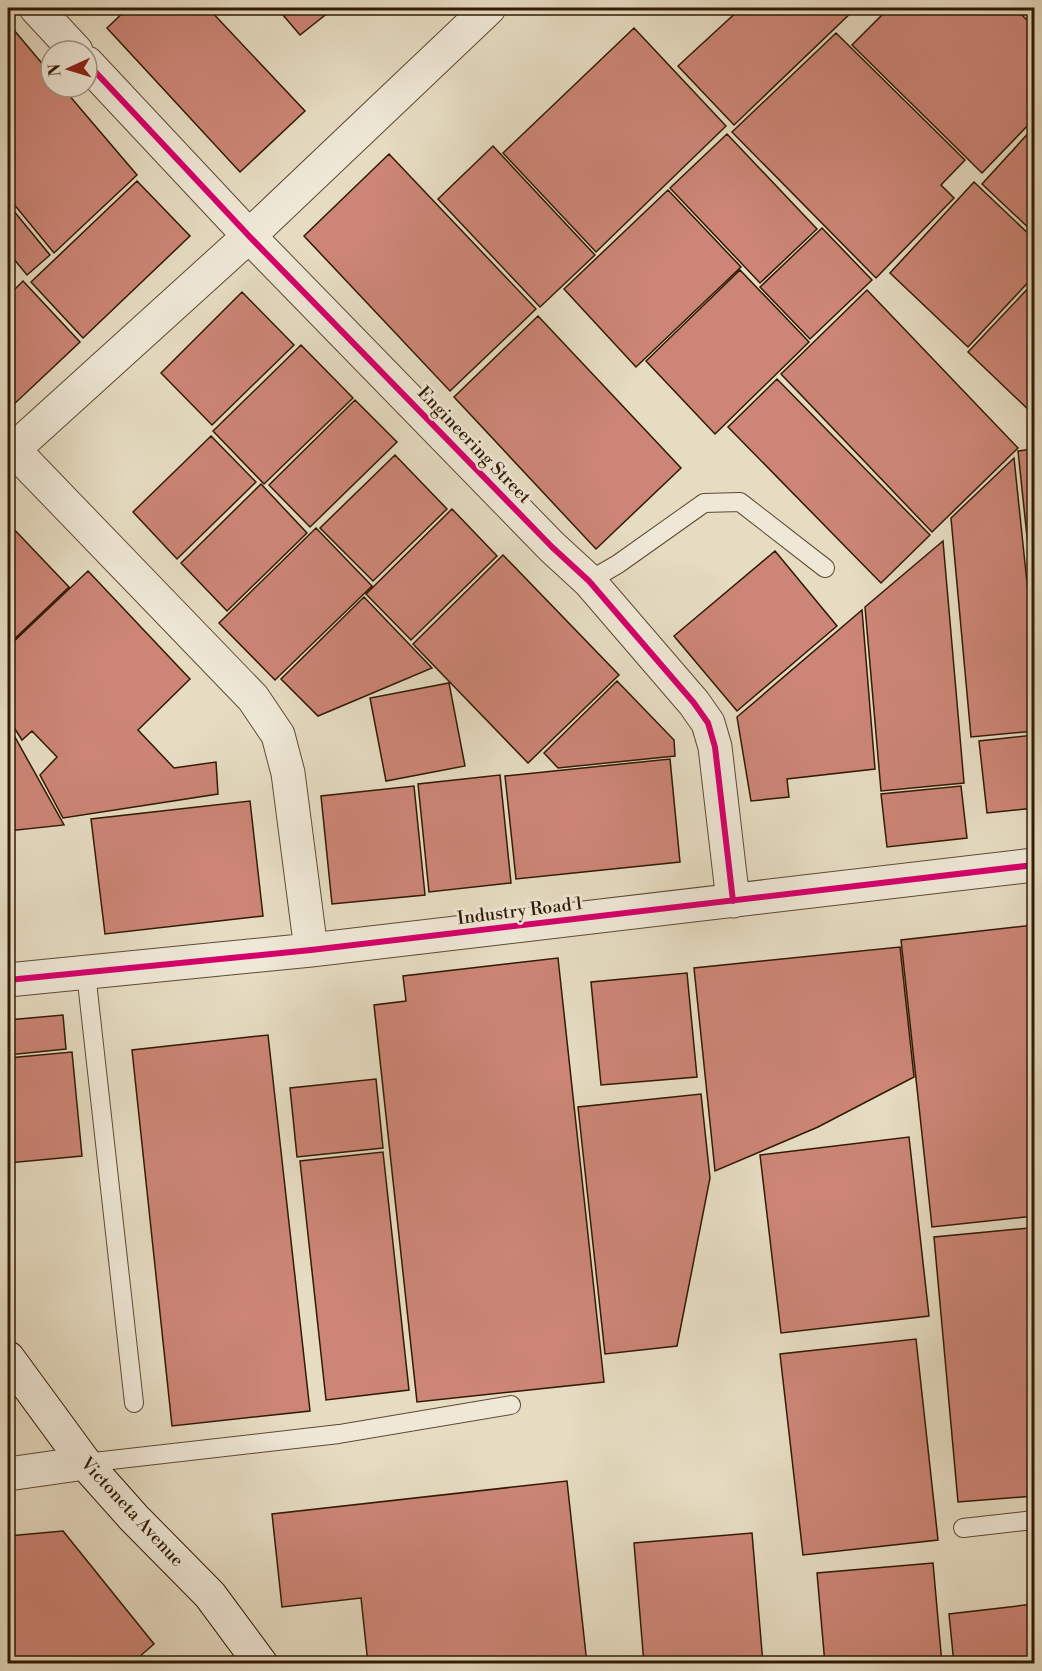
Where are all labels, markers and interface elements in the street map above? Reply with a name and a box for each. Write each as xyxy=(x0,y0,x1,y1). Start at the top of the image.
north arrow xyxy=(39,39,99,99)
text: N xyxy=(45,63,65,77)
street label: Engineering Street xyxy=(412,382,536,509)
street label: Industry Road 1 xyxy=(456,892,584,930)
street label: Victoneta Avenue xyxy=(75,1452,189,1572)

